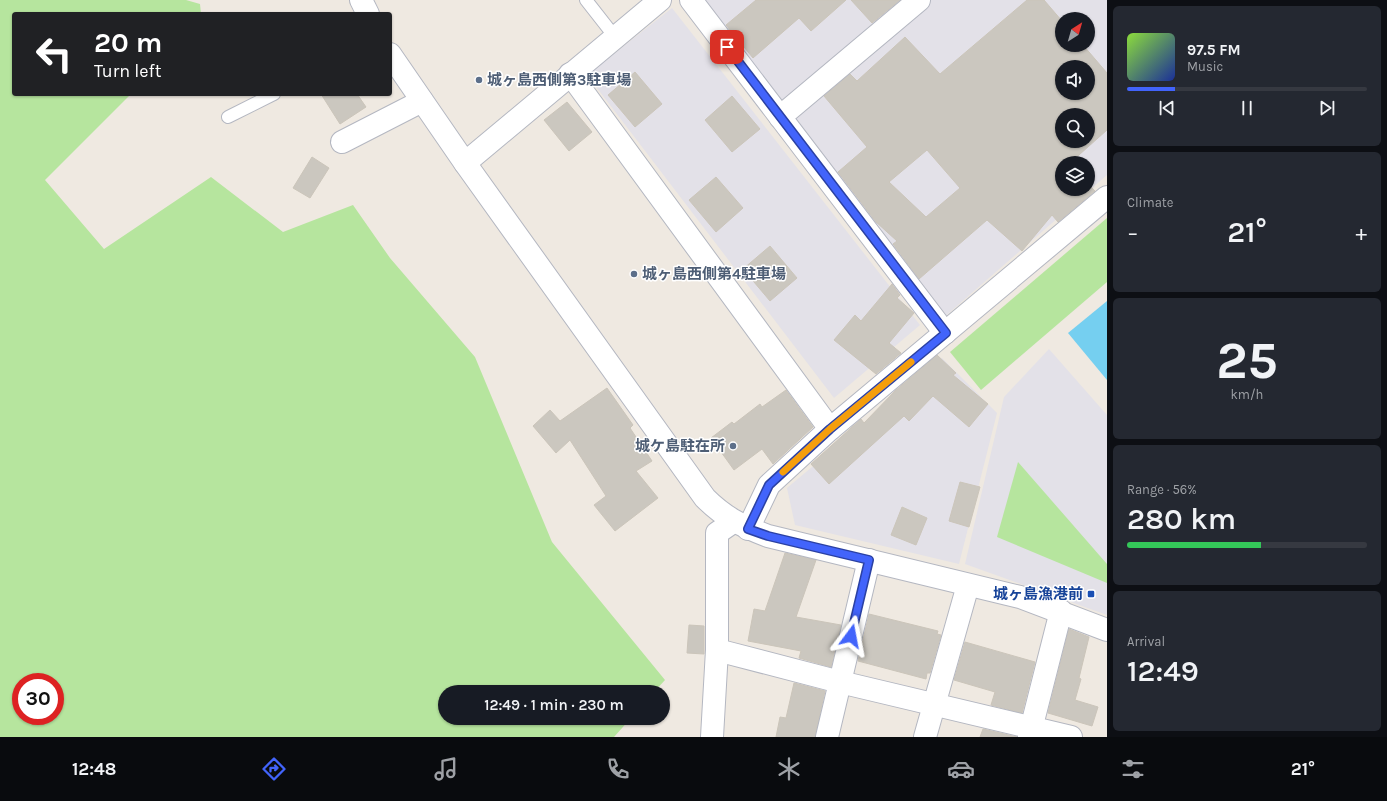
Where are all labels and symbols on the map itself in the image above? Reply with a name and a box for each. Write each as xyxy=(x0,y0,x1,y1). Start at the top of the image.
north arrow xyxy=(1055,12,1095,52)
pin xyxy=(710,30,744,64)
place label: 城ヶ島西側第3駐車場 xyxy=(487,71,631,89)
marker: 城ヶ島西側第3駐車場 xyxy=(474,75,484,85)
place label: 城ヶ島西側第4駐車場 xyxy=(642,265,786,283)
marker: 城ヶ島西側第4駐車場 xyxy=(629,269,639,279)
place label: 城ケ島駐在所 xyxy=(635,437,725,455)
marker: 城ケ島駐在所 xyxy=(728,441,738,451)
place label: 城ヶ島漁港前 xyxy=(993,585,1083,603)
marker: 城ヶ島漁港前 xyxy=(1086,589,1096,599)
position arrow xyxy=(830,615,872,657)
speed limit sign: 30 xyxy=(12,673,64,725)

